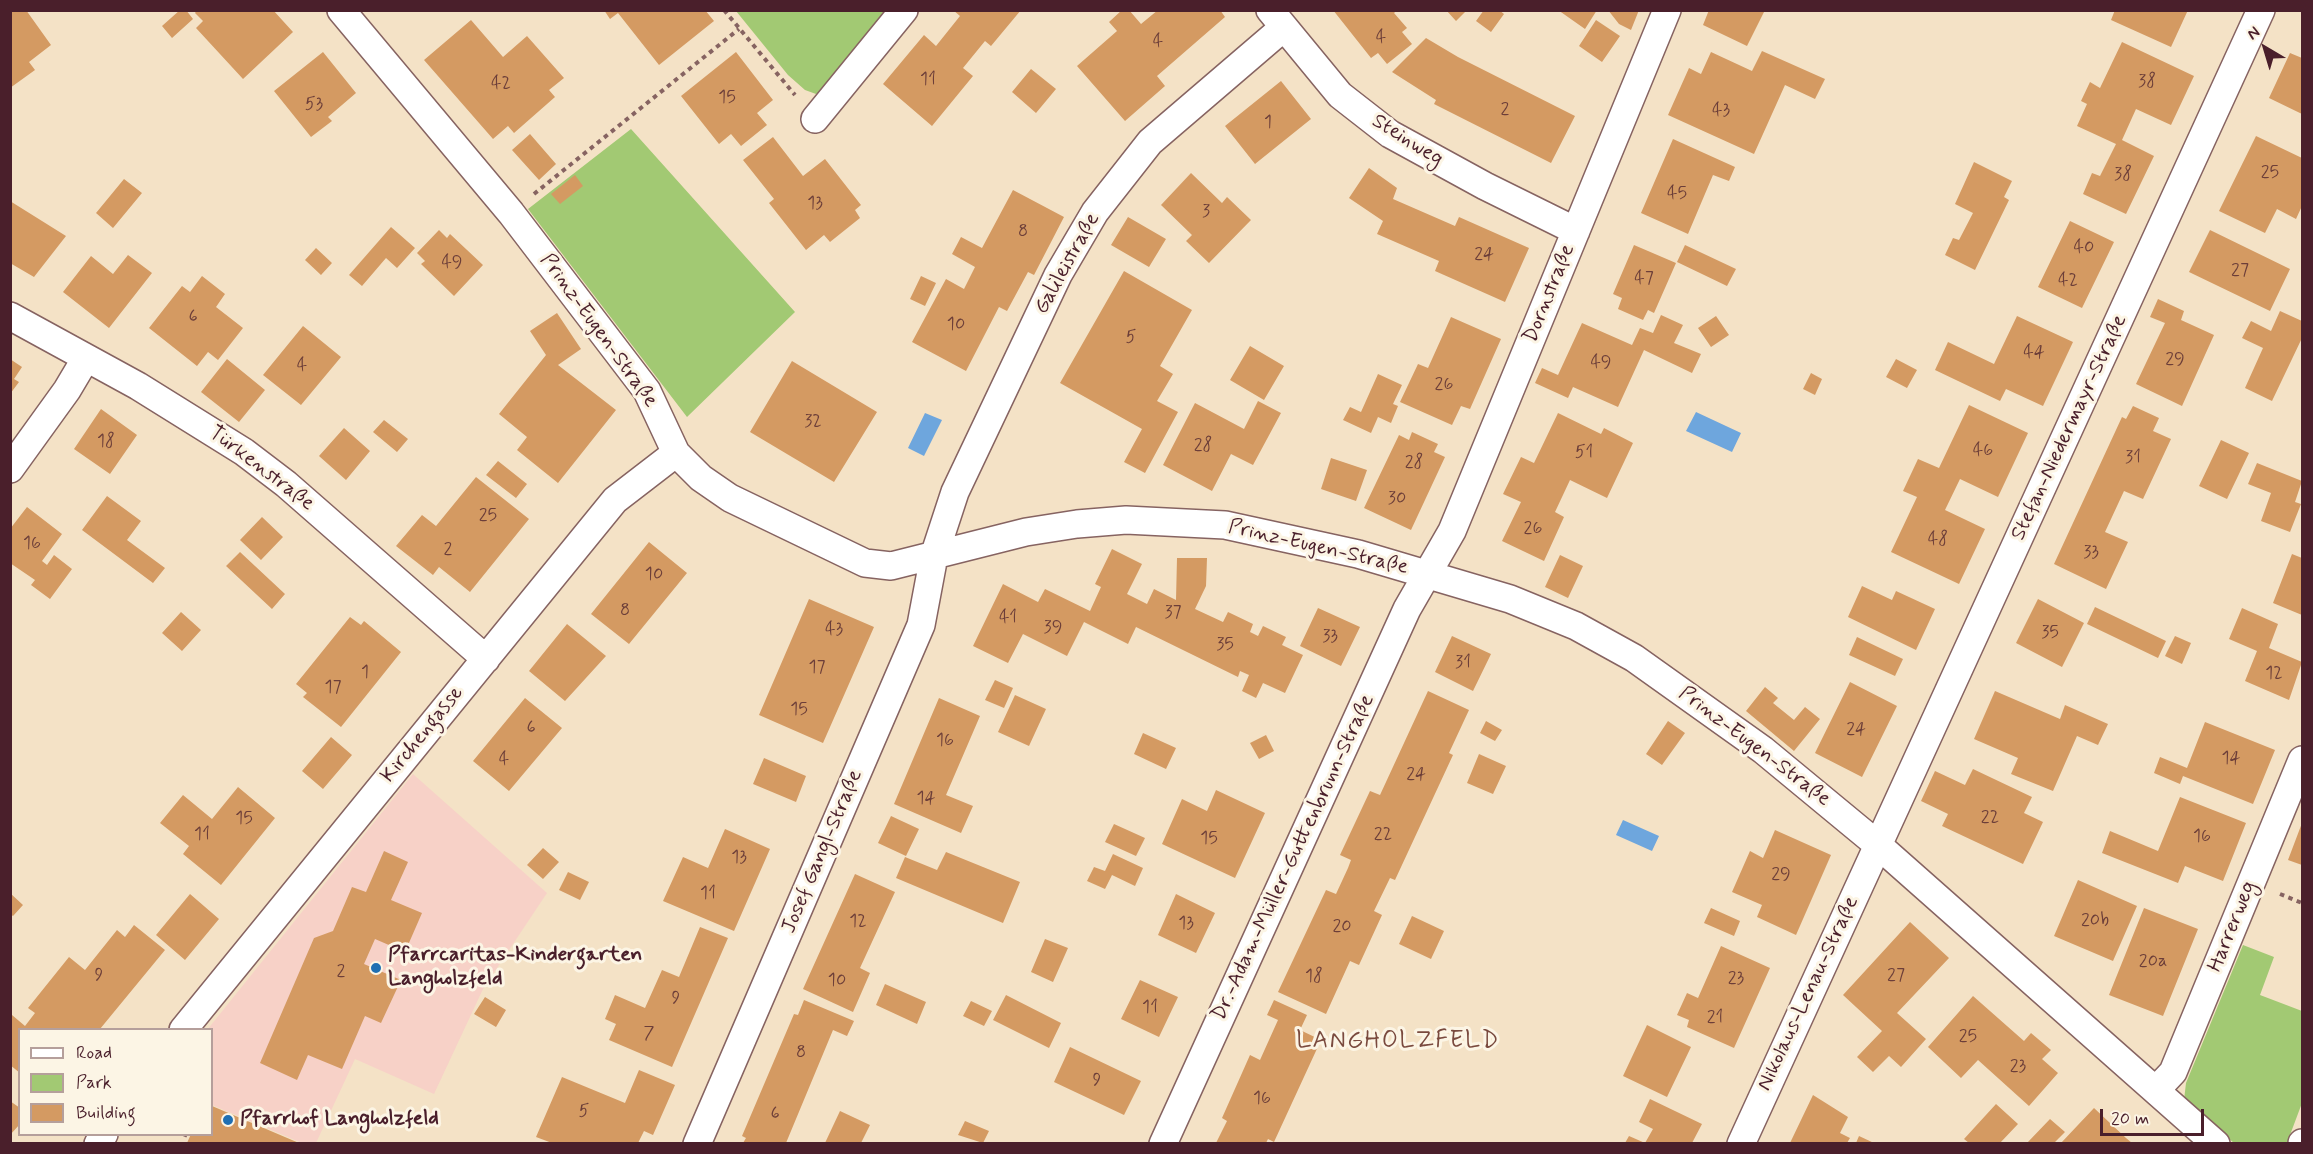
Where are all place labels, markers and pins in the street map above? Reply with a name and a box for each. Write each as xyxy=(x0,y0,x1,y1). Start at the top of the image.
place label: Pfarrcaritas-Kindergarten Langholzfeld xyxy=(388,943,642,993)
marker: Pfarrcaritas-Kindergarten Langholzfeld xyxy=(369,961,383,975)
place label: Pfarrhof Langholzfeld xyxy=(240,1107,439,1133)
marker: Pfarrhof Langholzfeld xyxy=(221,1113,235,1127)

